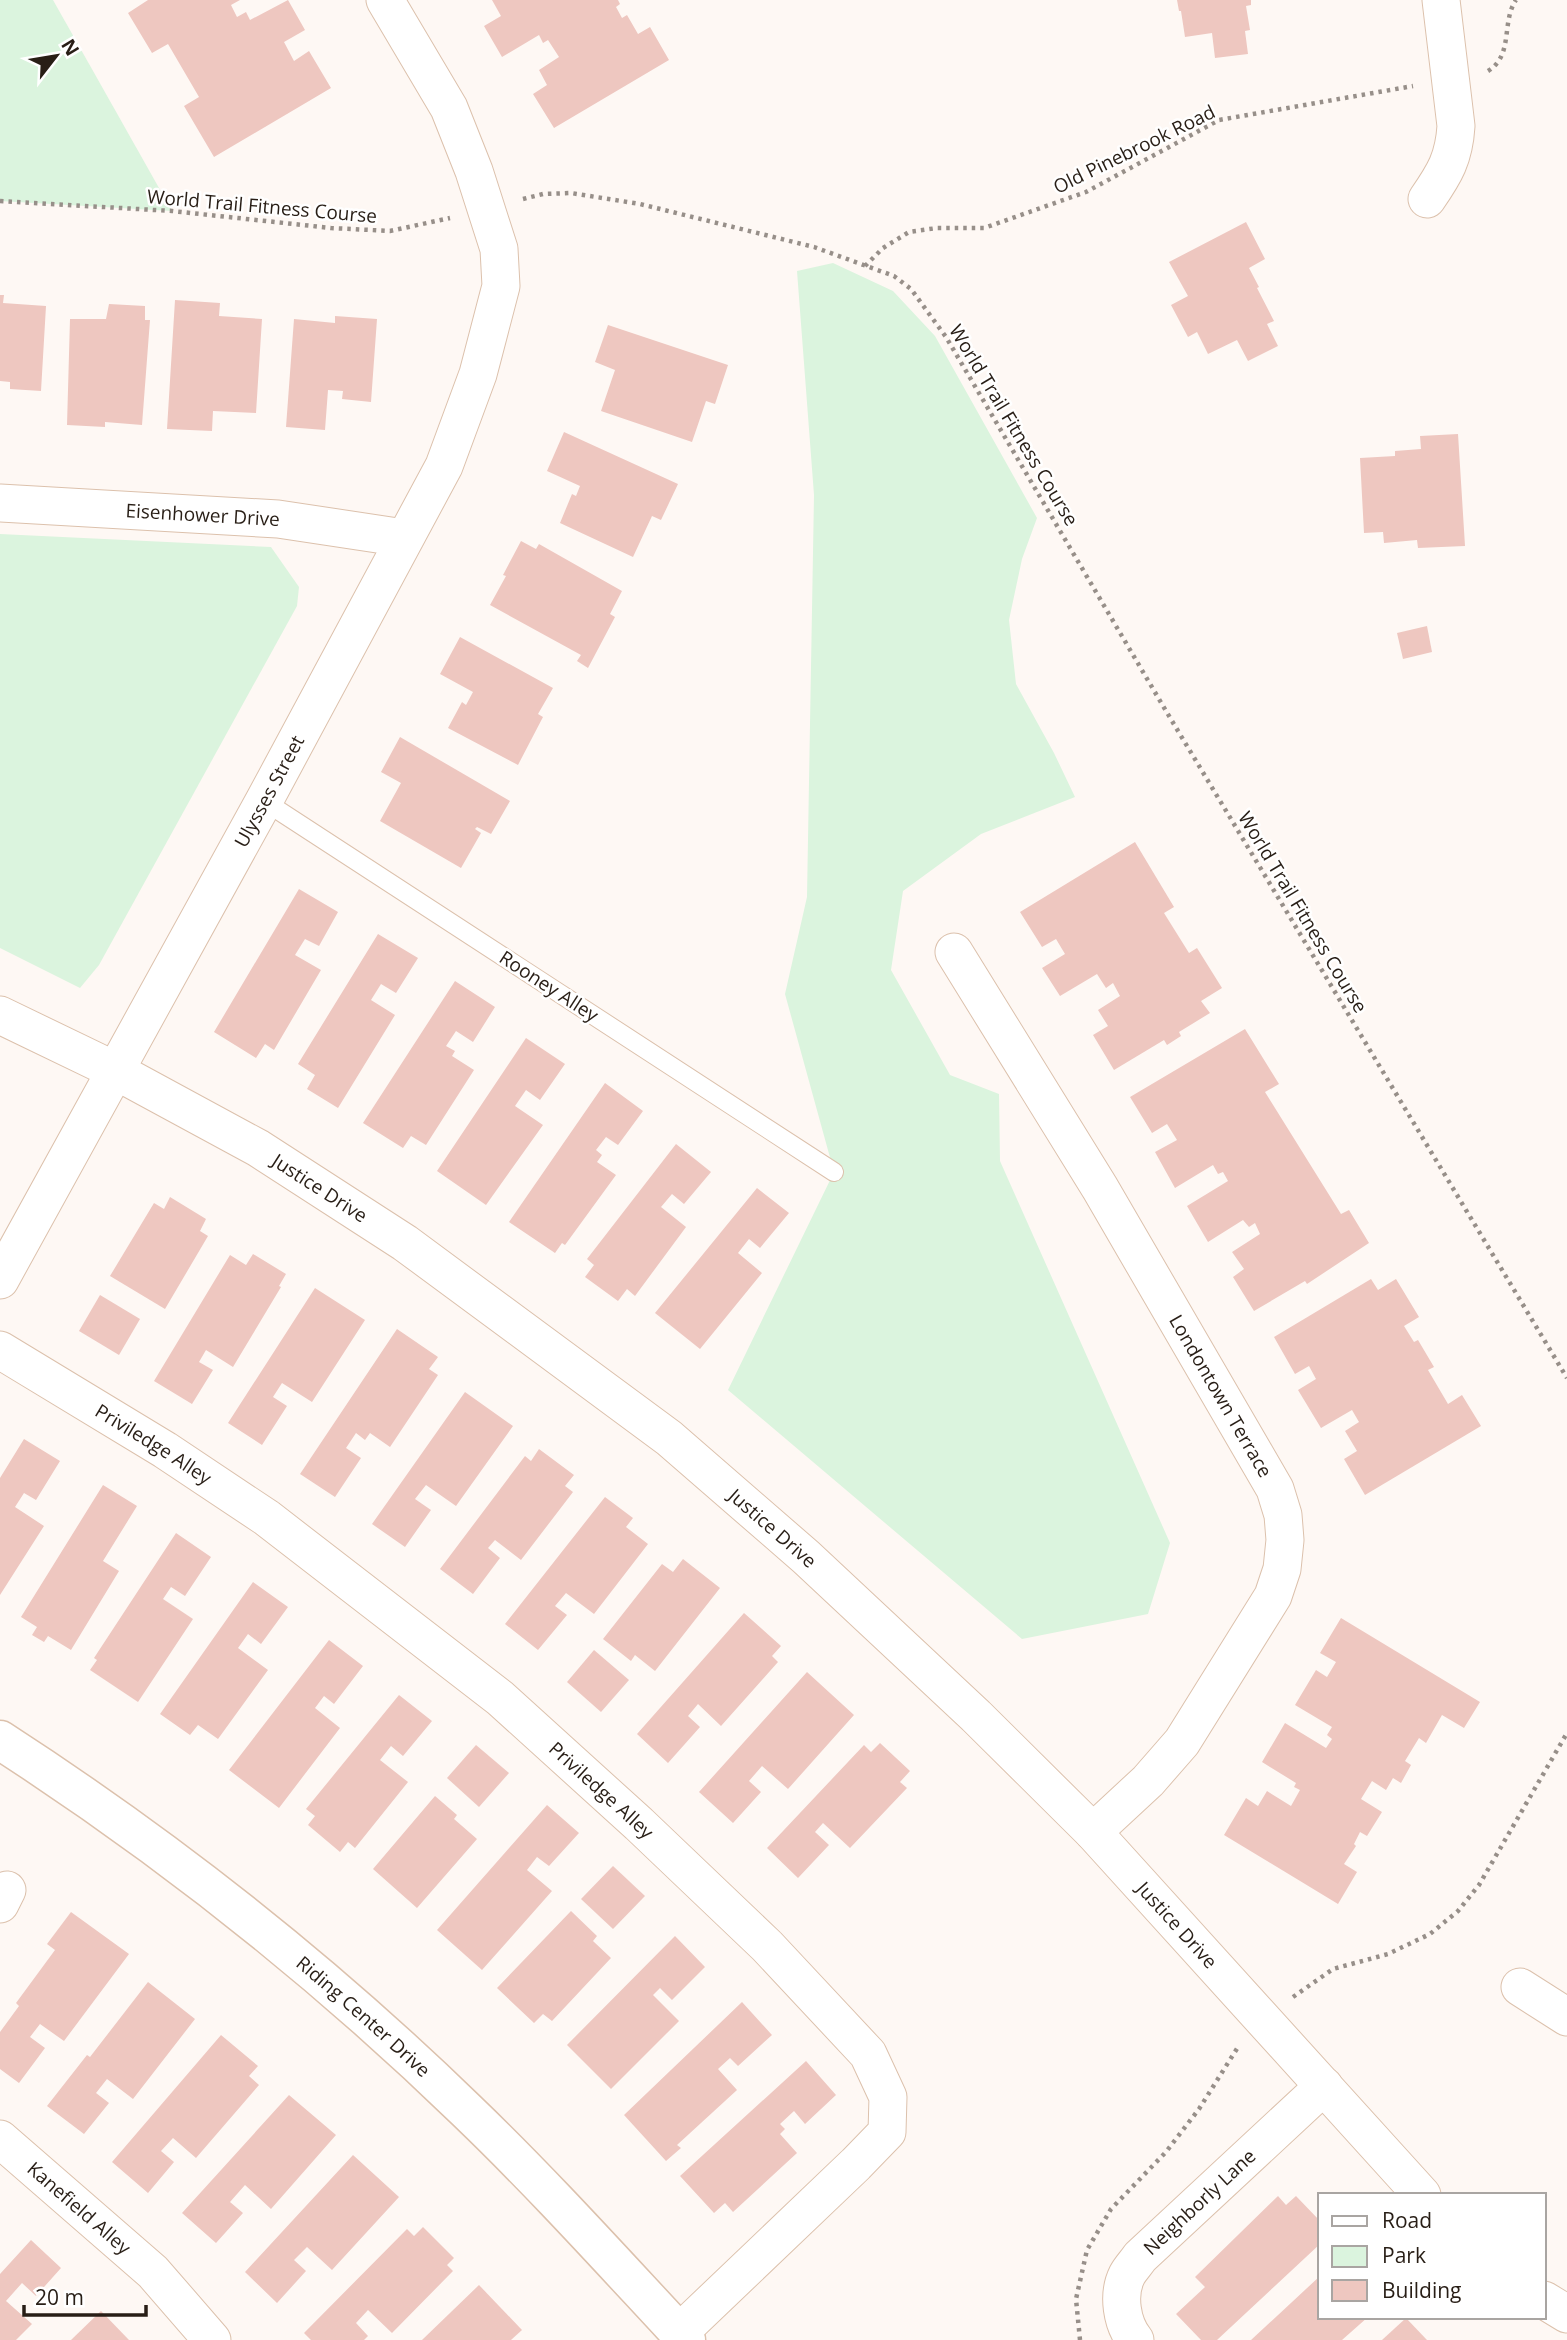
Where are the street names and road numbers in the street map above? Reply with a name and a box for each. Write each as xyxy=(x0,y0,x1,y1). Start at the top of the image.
street label: Old Pinebrook Road xyxy=(1049,98,1219,200)
street label: World Trail Fitness Course xyxy=(146,183,378,229)
street label: World Trail Fitness Course xyxy=(943,319,1085,531)
street label: Eisenhower Drive xyxy=(125,497,281,532)
street label: Ulysses Street xyxy=(228,730,310,852)
street label: World Trail Fitness Course xyxy=(1232,806,1374,1018)
street label: Rooney Alley xyxy=(494,944,604,1028)
street label: Justice Drive xyxy=(265,1146,373,1228)
street label: Londontown Terrace xyxy=(1163,1310,1278,1482)
street label: Priviledge Alley xyxy=(90,1398,217,1491)
street label: Justice Drive xyxy=(722,1481,822,1574)
street label: Priviledge Alley xyxy=(543,1736,660,1845)
street label: Justice Drive xyxy=(1130,1874,1223,1974)
street label: Riding Center Drive xyxy=(291,1950,436,2083)
street label: Neighborly Lane xyxy=(1138,2143,1261,2261)
street label: Kanefield Alley xyxy=(22,2156,137,2261)

